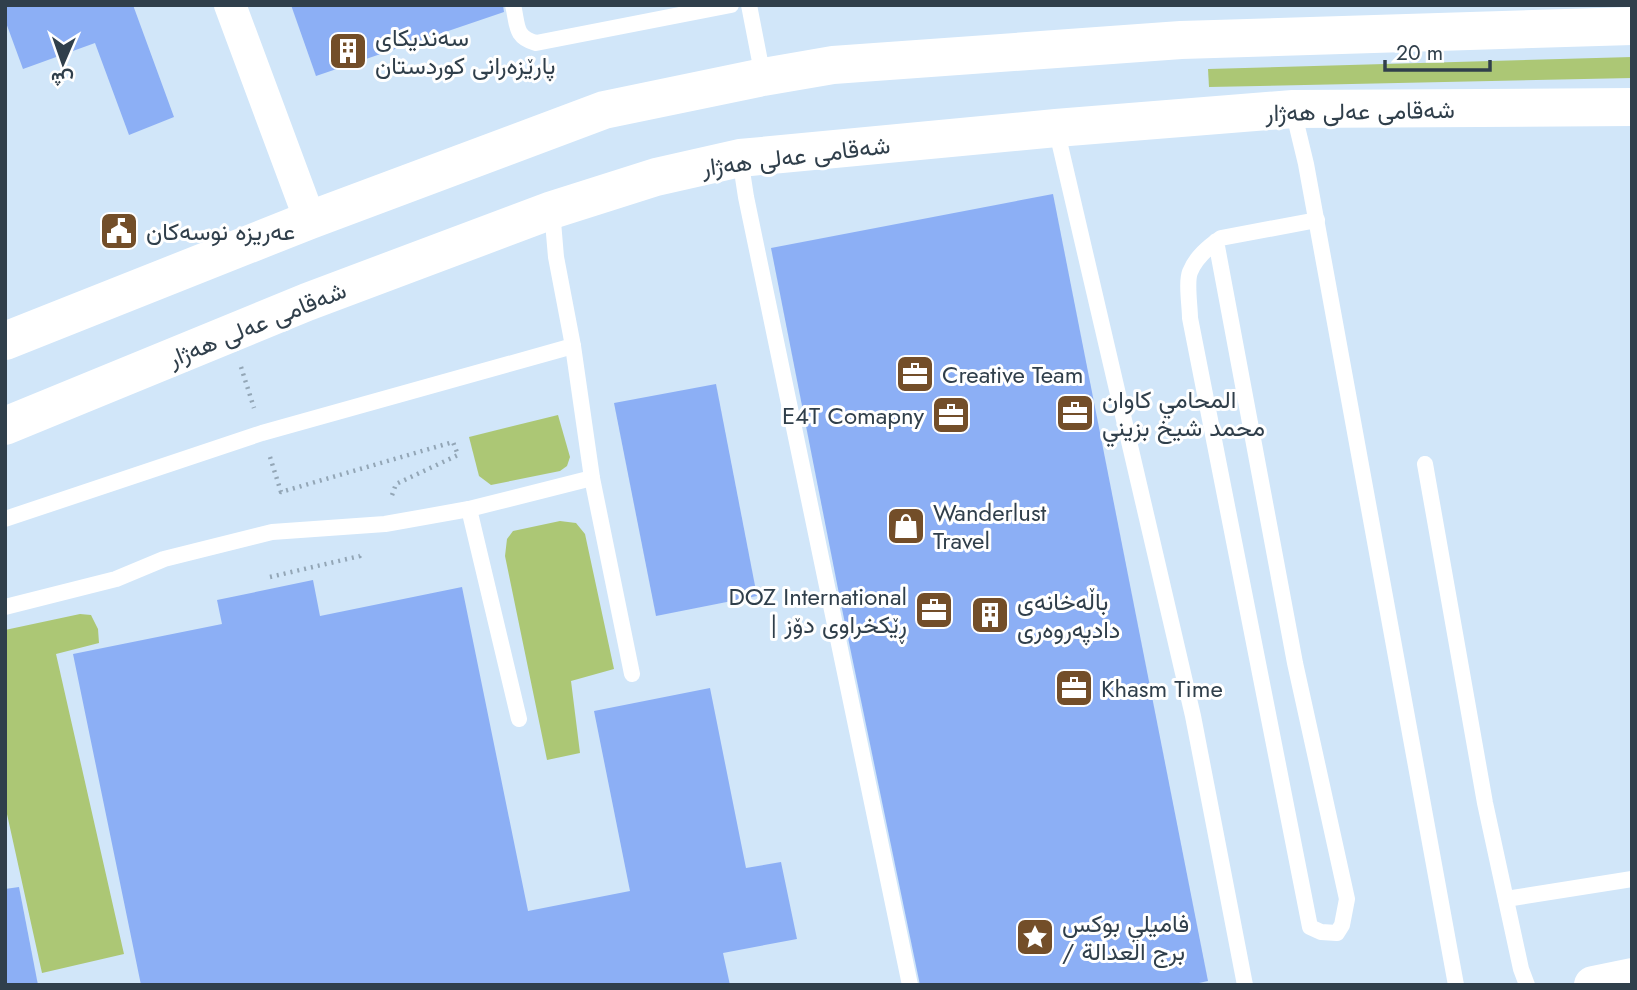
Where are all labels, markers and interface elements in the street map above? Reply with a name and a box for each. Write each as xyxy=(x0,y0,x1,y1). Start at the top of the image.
place label: سەندیکای پارێزەرانی کوردستان xyxy=(375,20,555,83)
north arrow xyxy=(28,28,98,98)
scale bar xyxy=(1385,28,1490,72)
building icon: سەندیکای پارێزەرانی کوردستان xyxy=(327,30,369,72)
text: 20 m xyxy=(1396,38,1443,68)
text: ش xyxy=(50,66,74,93)
street label: شەقامی عەلی هەژار xyxy=(1264,92,1455,130)
street label: شەقامی عەلی هەژار xyxy=(699,127,892,185)
public building icon: عەریزە نوسەکان xyxy=(98,210,140,252)
place label: عەریزە نوسەکان xyxy=(146,214,295,249)
street label: شەقامی عەلی هەژار xyxy=(162,272,351,376)
office icon: Creative Team xyxy=(894,353,936,395)
place label: Creative Team xyxy=(942,357,1083,392)
place label: المحامي كاوان محمد شيخ بزيني xyxy=(1102,382,1265,447)
office icon: المحامي كاوان محمد شيخ بزيني xyxy=(1054,392,1096,434)
office icon: E4T Comapny xyxy=(930,394,972,436)
place label: E4T Comapny xyxy=(782,398,924,433)
place label: Wanderlust Travel xyxy=(933,495,1047,558)
shop icon: Wanderlust Travel xyxy=(885,505,927,547)
place label: DOZ International | ڕێکخراوی دۆز xyxy=(728,579,907,644)
place label: باڵەخانەی دادپەروەری xyxy=(1017,584,1120,647)
office icon: DOZ International | ڕێکخراوی دۆز xyxy=(913,589,955,631)
building icon: باڵەخانەی دادپەروەری xyxy=(969,594,1011,636)
office icon: Khasm Time xyxy=(1053,667,1095,709)
place label: Khasm Time xyxy=(1101,671,1223,706)
place label: فاميلي بوكس / برج العدالة xyxy=(1062,906,1189,969)
place icon: فاميلي بوكس / برج العدالة xyxy=(1014,916,1056,958)

